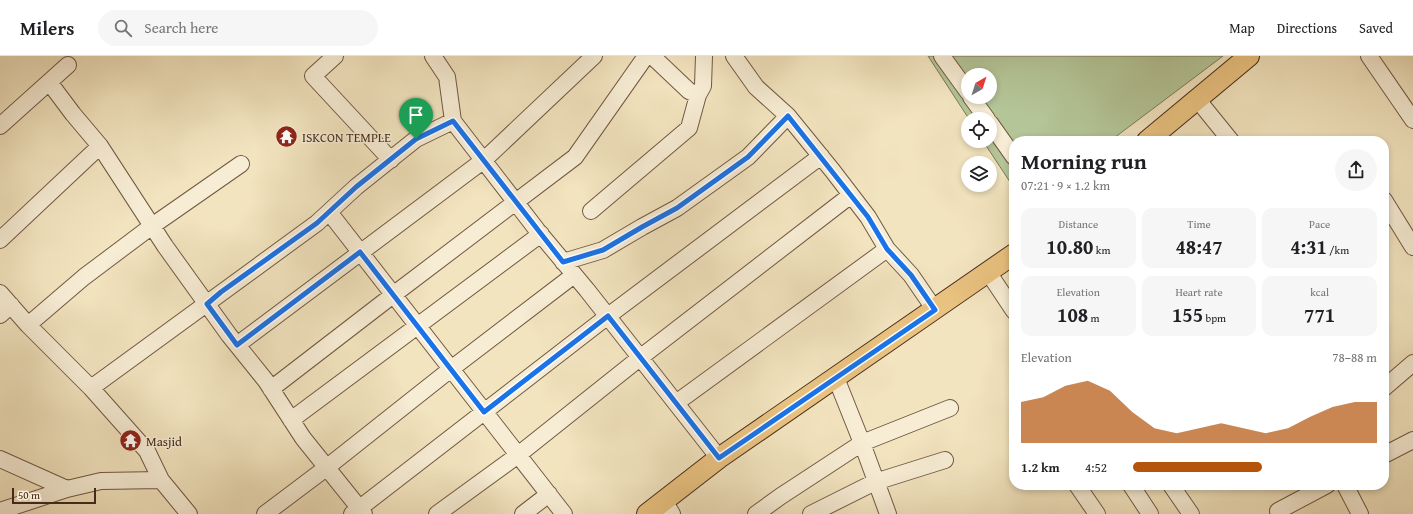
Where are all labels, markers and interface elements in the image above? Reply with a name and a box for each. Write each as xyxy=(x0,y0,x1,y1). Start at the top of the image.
search box xyxy=(98,10,378,46)
text: Milers xyxy=(20,14,74,42)
icon: search xyxy=(112,17,134,39)
text: Search here xyxy=(144,17,218,38)
text: Map xyxy=(1229,18,1255,38)
text: Directions xyxy=(1277,18,1337,38)
text: Saved xyxy=(1359,18,1393,38)
north arrow xyxy=(961,68,997,104)
map controls xyxy=(961,68,997,192)
pin xyxy=(399,98,433,139)
icon: arrive xyxy=(405,104,427,126)
button: locate xyxy=(961,112,997,148)
temple icon: ISKCON TEMPLE xyxy=(273,124,299,150)
place label: ISKCON TEMPLE xyxy=(302,128,391,147)
text: Morning run xyxy=(1021,145,1147,177)
button: share xyxy=(1335,149,1377,191)
button: layers xyxy=(961,156,997,192)
text: 07:21 · 9 × 1.2 km xyxy=(1021,176,1110,195)
text: Distance xyxy=(1059,216,1098,232)
text: Time xyxy=(1187,216,1211,232)
text: Pace xyxy=(1309,216,1330,232)
text: 10.80 xyxy=(1046,232,1093,261)
text: 48:47 xyxy=(1175,232,1223,261)
text: 4:31 xyxy=(1290,232,1327,261)
text: km xyxy=(1093,242,1110,258)
text: /km xyxy=(1327,242,1349,258)
text: Elevation xyxy=(1057,284,1100,300)
text: Heart rate xyxy=(1175,284,1223,300)
text: kcal xyxy=(1310,284,1329,300)
text: 108 xyxy=(1057,300,1088,329)
text: 155 xyxy=(1172,300,1203,329)
text: 771 xyxy=(1304,300,1335,329)
text: m xyxy=(1088,310,1100,326)
text: bpm xyxy=(1203,310,1226,326)
text: Elevation xyxy=(1021,348,1072,367)
text: 78–88 m xyxy=(1332,348,1377,367)
temple icon: Masjid xyxy=(118,428,144,454)
place label: Masjid xyxy=(146,432,182,451)
text: 1.2 km xyxy=(1021,458,1060,477)
text: 4:52 xyxy=(1085,458,1107,477)
scale bar xyxy=(12,486,96,505)
text: 50 m xyxy=(18,487,40,503)

